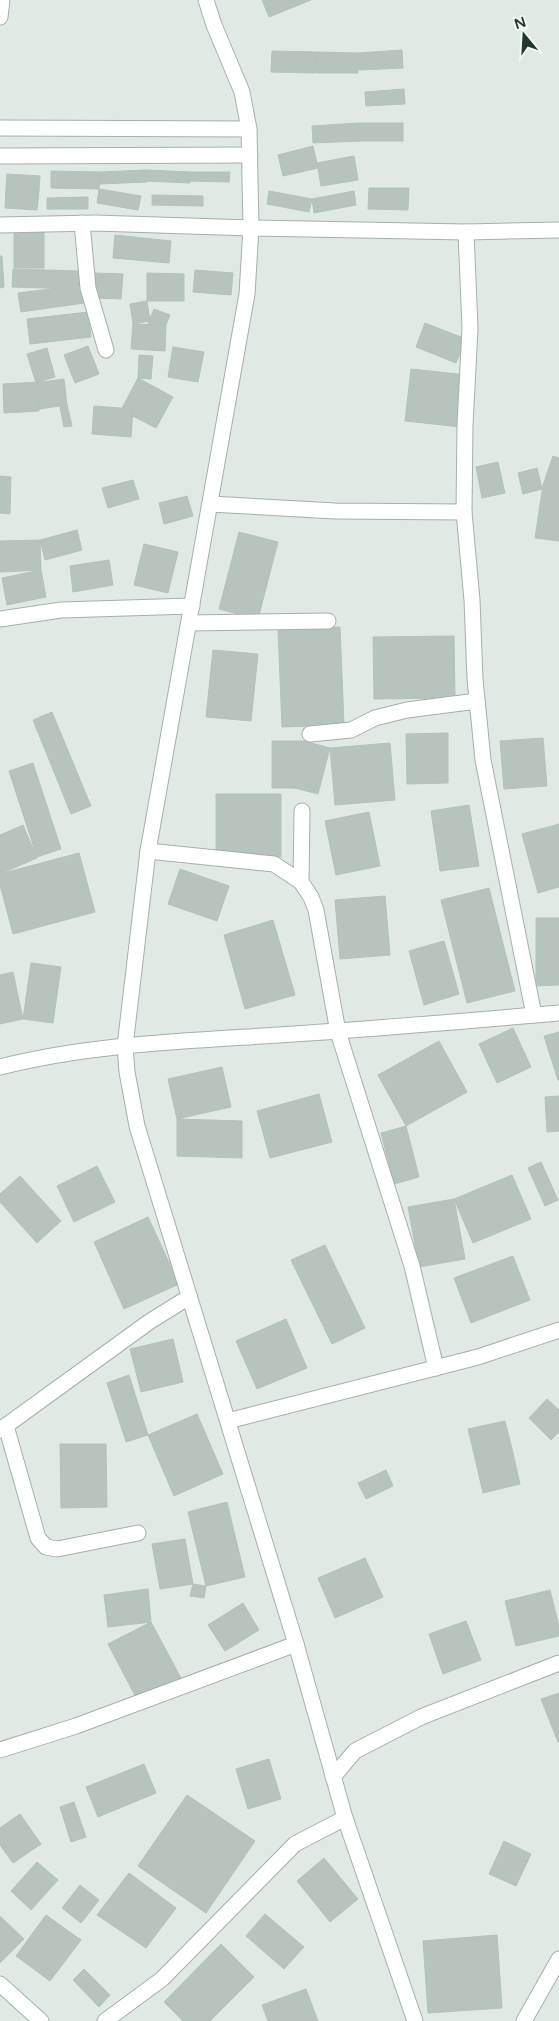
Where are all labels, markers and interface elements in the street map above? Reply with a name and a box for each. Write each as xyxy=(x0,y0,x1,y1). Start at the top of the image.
north arrow xyxy=(499,10,549,60)
text: N xyxy=(512,13,528,33)

